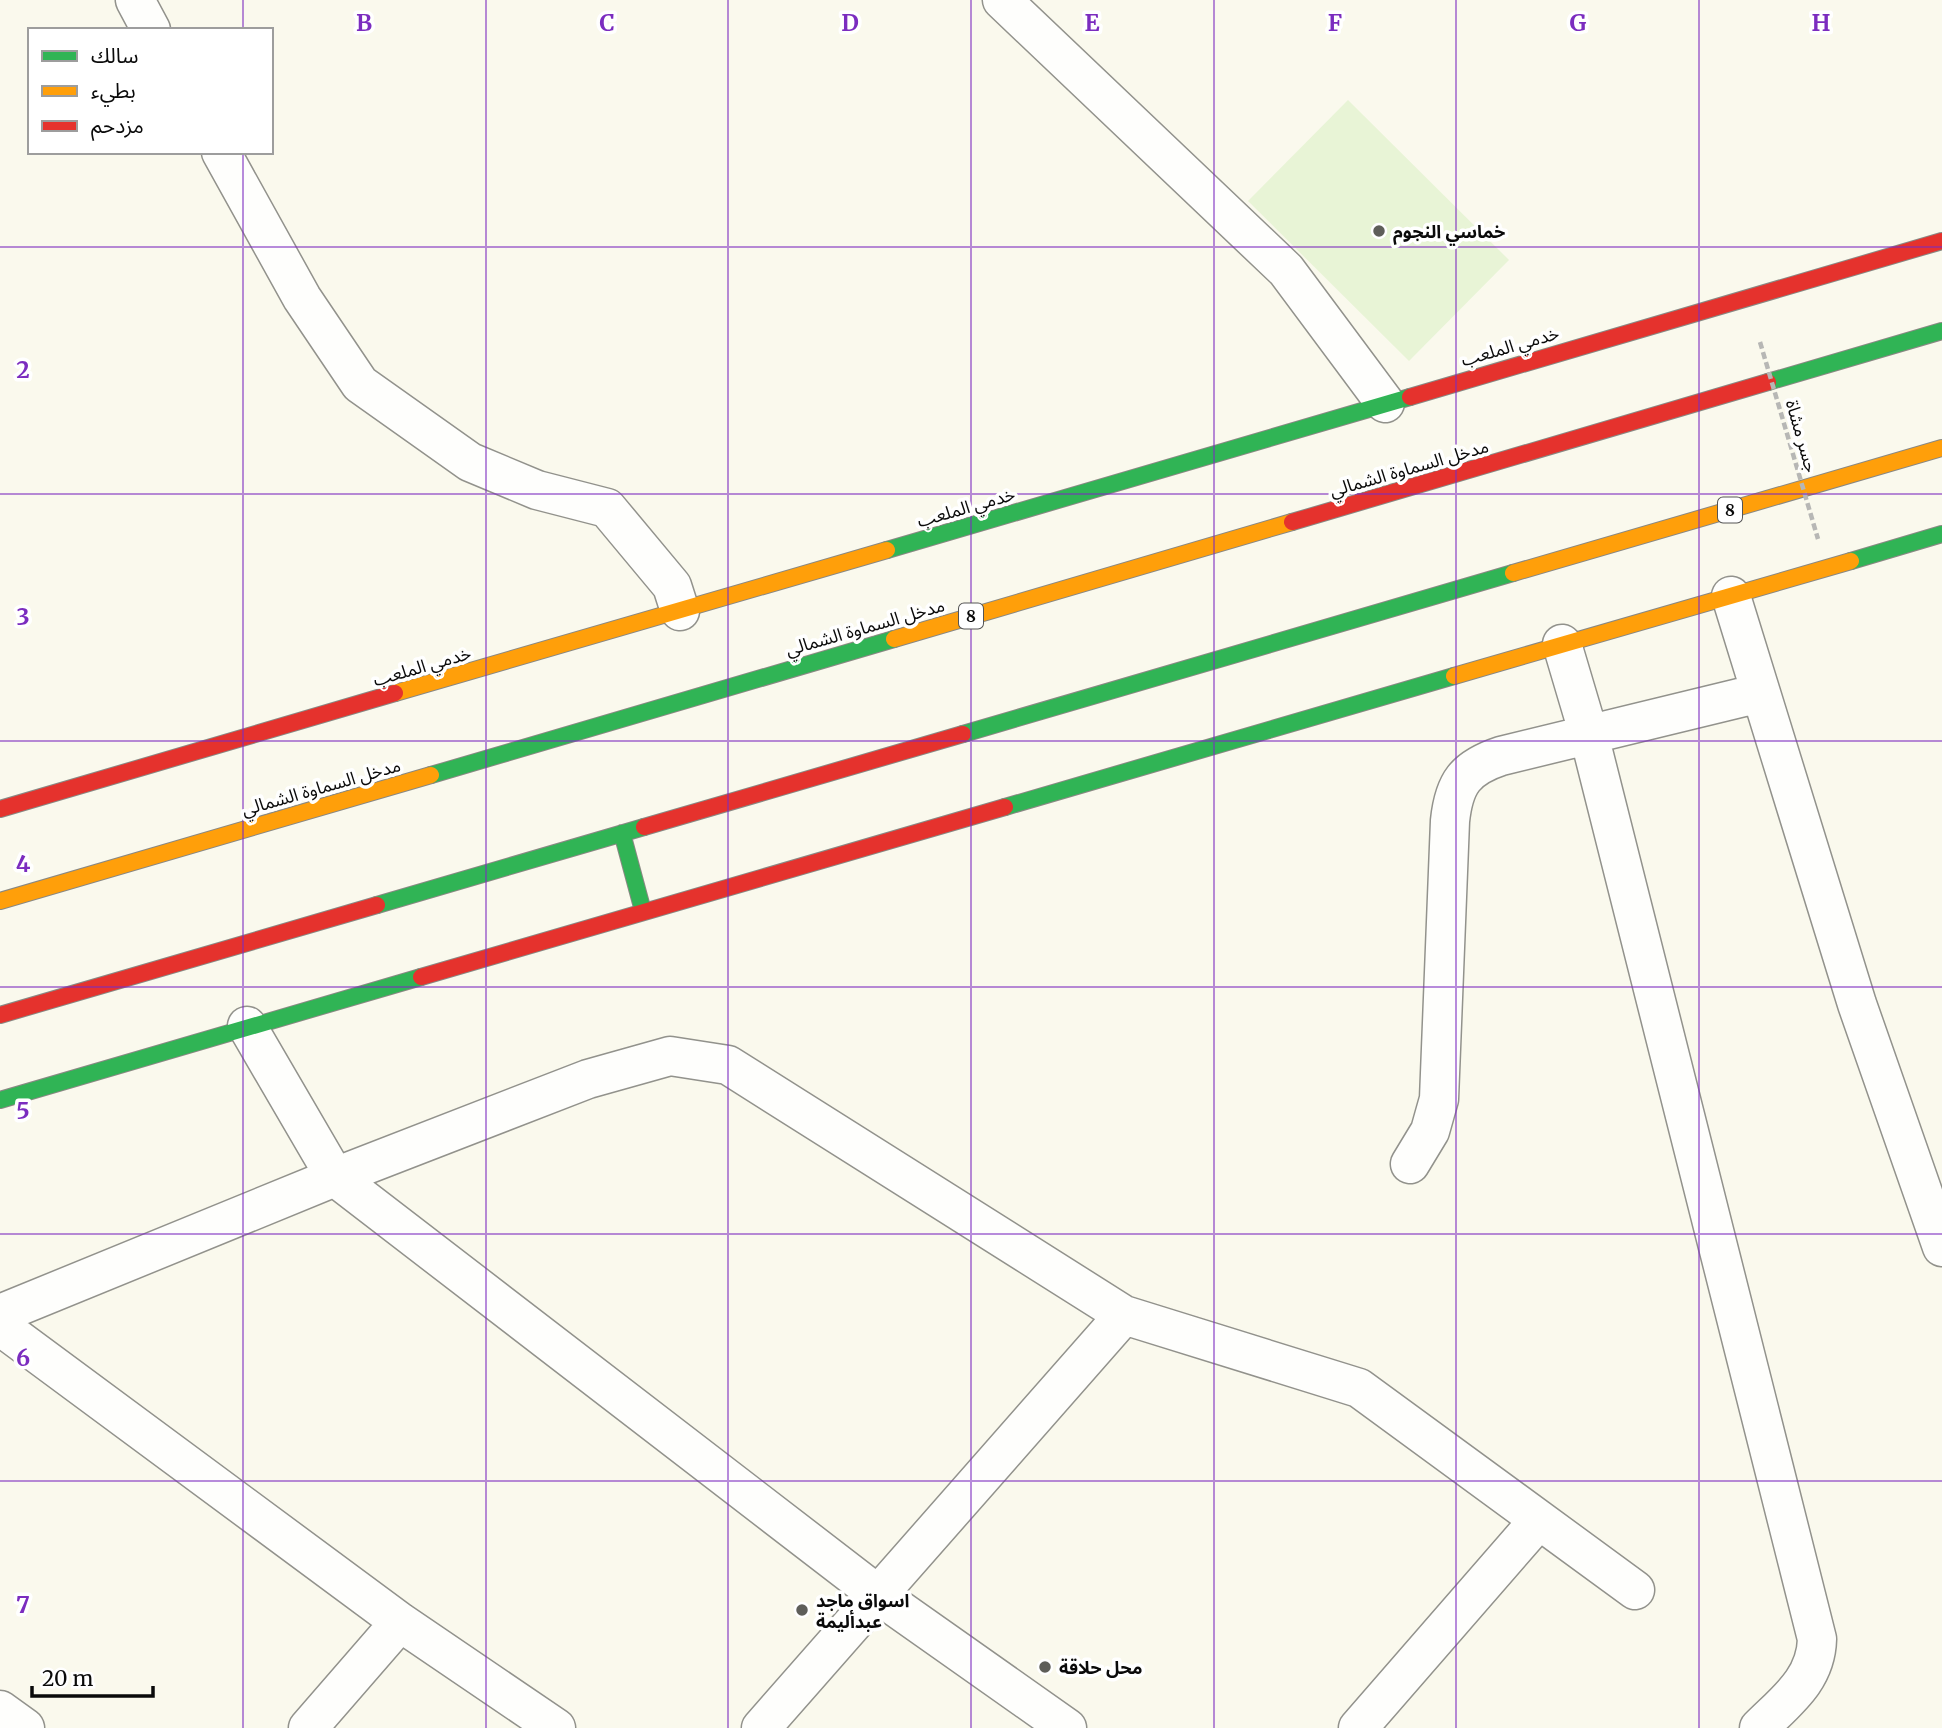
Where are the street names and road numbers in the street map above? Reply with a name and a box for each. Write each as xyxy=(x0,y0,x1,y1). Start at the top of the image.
street label: خدمي الملعب xyxy=(1458,321,1562,373)
street label: جسر مشاة xyxy=(1781,397,1823,475)
street label: مدخل السماوة الشمالي xyxy=(1327,434,1492,504)
street label: خدمي الملعب xyxy=(914,482,1018,534)
road number: 8 xyxy=(1718,498,1742,523)
street label: مدخل السماوة الشمالي xyxy=(783,593,948,663)
road number: 8 xyxy=(959,604,983,628)
street label: خدمي الملعب xyxy=(370,641,474,693)
street label: مدخل السماوة الشمالي xyxy=(239,753,404,823)

